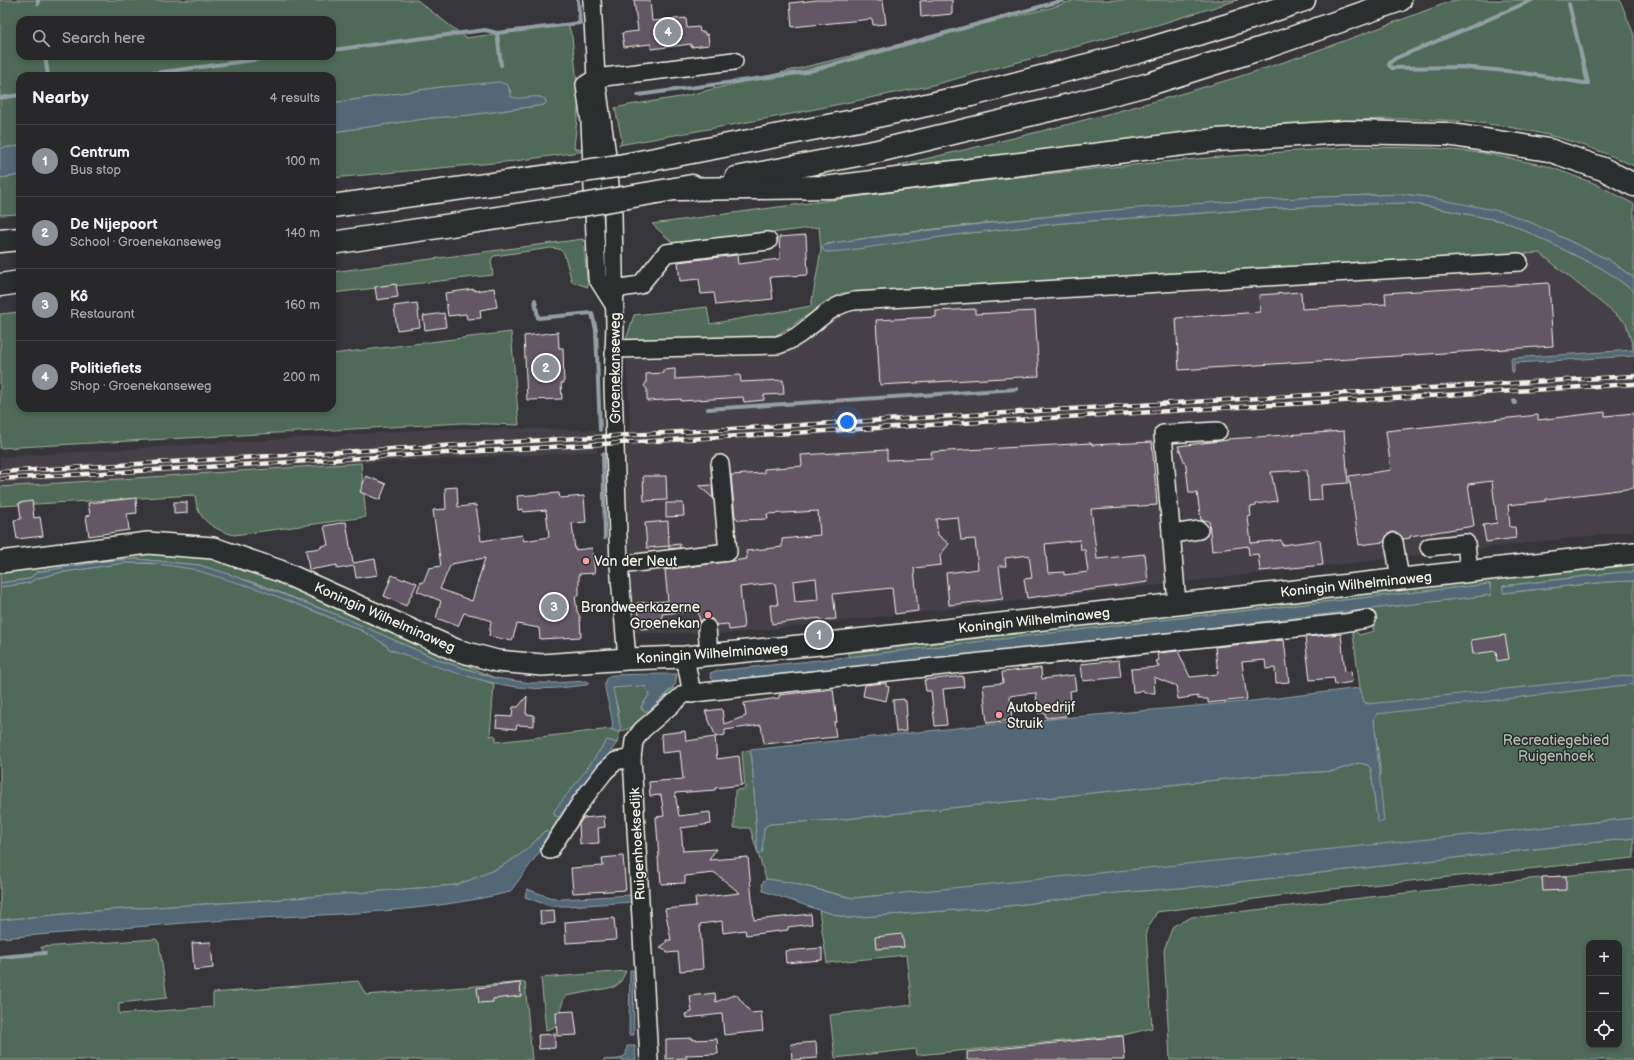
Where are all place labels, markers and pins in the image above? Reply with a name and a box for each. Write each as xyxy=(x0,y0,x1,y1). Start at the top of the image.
pin: 4 xyxy=(655,17,681,47)
pin: 2 xyxy=(533,353,559,383)
place label: Van der Neut xyxy=(594,553,678,570)
marker: Van der Neut xyxy=(581,556,591,566)
pin: 3 xyxy=(541,592,567,622)
place label: Brandweerkazerne Groenekan xyxy=(581,599,700,632)
marker: Brandweerkazerne Groenekan xyxy=(703,610,713,620)
pin: 1 xyxy=(806,620,832,650)
place label: Autobedrijf Struik xyxy=(1007,699,1076,732)
marker: Autobedrijf Struik xyxy=(994,710,1004,720)

